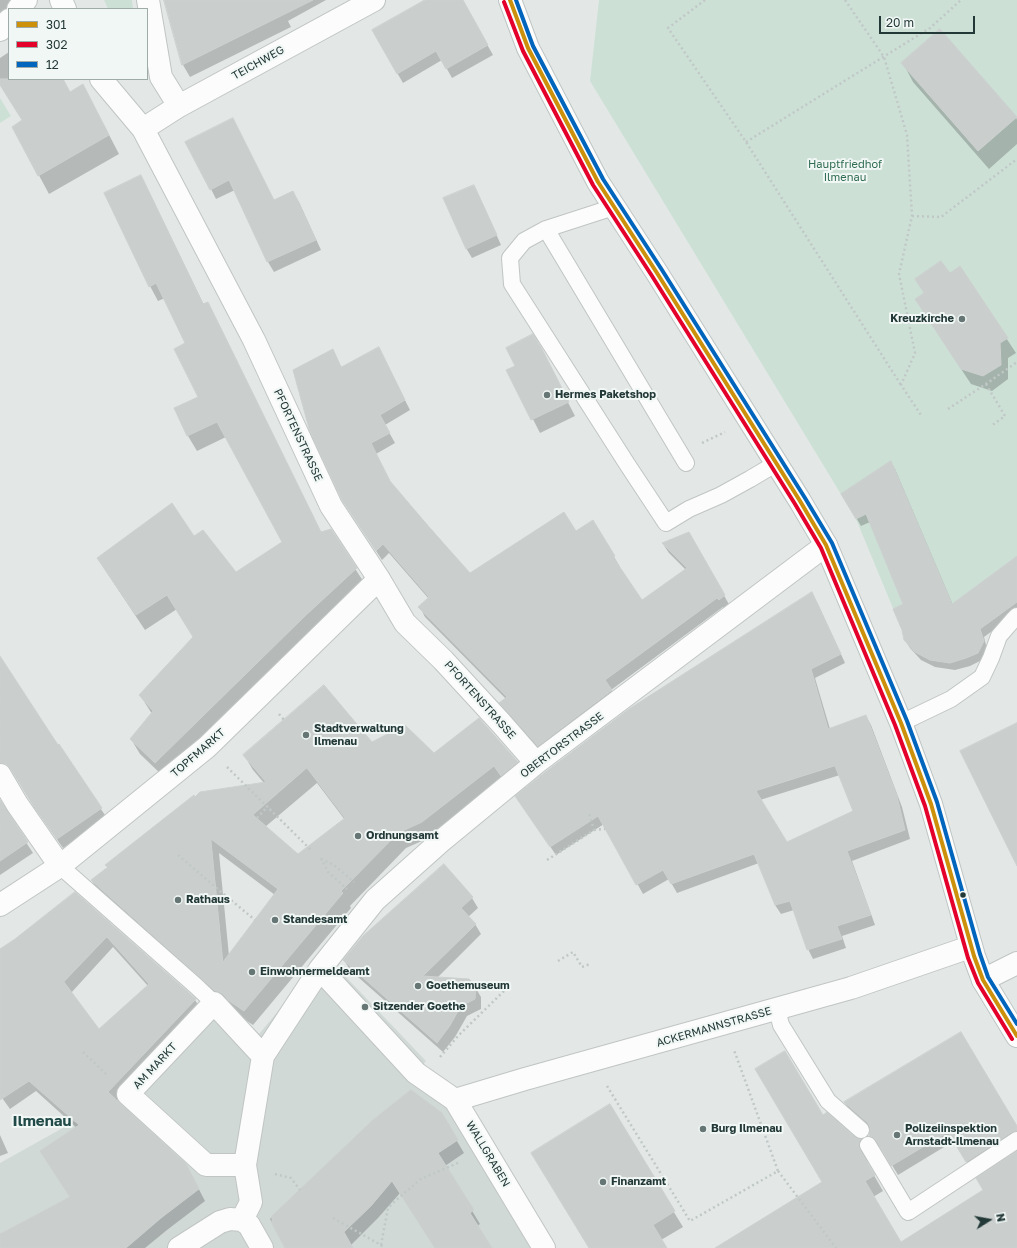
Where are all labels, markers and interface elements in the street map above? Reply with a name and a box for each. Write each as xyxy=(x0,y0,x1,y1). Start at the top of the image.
legend xyxy=(8,8,148,80)
scale bar xyxy=(881,8,977,34)
text: 20 m xyxy=(886,15,914,30)
text: 301 xyxy=(46,17,66,32)
text: 302 xyxy=(46,37,67,52)
street label: TEICHWEG xyxy=(230,43,286,83)
text: 12 xyxy=(46,57,59,72)
park label: Hauptfriedhof Ilmenau xyxy=(808,158,882,184)
place label: Kreuzkirche xyxy=(890,312,954,326)
marker: Kreuzkirche xyxy=(957,314,967,324)
street label: PFORTENSTRASSE xyxy=(271,387,325,483)
place label: Hermes Paketshop xyxy=(555,388,656,402)
marker: Hermes Paketshop xyxy=(542,390,552,400)
street label: PFORTENSTRASSE xyxy=(442,658,518,742)
street label: OBERTORSTRASSE xyxy=(518,709,606,781)
place label: Stadtverwaltung Ilmenau xyxy=(314,722,404,748)
street label: TOPFMARKT xyxy=(168,726,228,780)
marker: Stadtverwaltung Ilmenau xyxy=(301,730,311,740)
place label: Ordnungsamt xyxy=(366,829,439,843)
marker: Ordnungsamt xyxy=(353,831,363,841)
unlabelled marker xyxy=(958,890,968,900)
place label: Rathaus xyxy=(186,893,230,907)
marker: Rathaus xyxy=(173,895,183,905)
place label: Standesamt xyxy=(283,913,348,927)
marker: Standesamt xyxy=(270,915,280,925)
place label: Einwohnermeldeamt xyxy=(260,965,370,979)
marker: Einwohnermeldeamt xyxy=(247,967,257,977)
place label: Goethemuseum xyxy=(426,979,510,993)
marker: Goethemuseum xyxy=(413,981,423,991)
place label: Sitzender Goethe xyxy=(373,1000,466,1014)
marker: Sitzender Goethe xyxy=(360,1002,370,1012)
street label: ACKERMANNSTRASSE xyxy=(655,1004,773,1050)
street label: AM MARKT xyxy=(130,1040,180,1092)
district label: Ilmenau xyxy=(13,1112,71,1130)
street label: WALLGRABEN xyxy=(463,1119,513,1189)
place label: Burg Ilmenau xyxy=(711,1122,782,1136)
place label: Polizeiinspektion Arnstadt-Ilmenau xyxy=(905,1122,999,1148)
marker: Burg Ilmenau xyxy=(698,1124,708,1134)
marker: Polizeiinspektion Arnstadt-Ilmenau xyxy=(892,1130,902,1140)
place label: Finanzamt xyxy=(611,1175,666,1189)
marker: Finanzamt xyxy=(598,1177,608,1187)
north arrow xyxy=(969,1200,1009,1240)
text: N xyxy=(994,1212,1008,1223)

